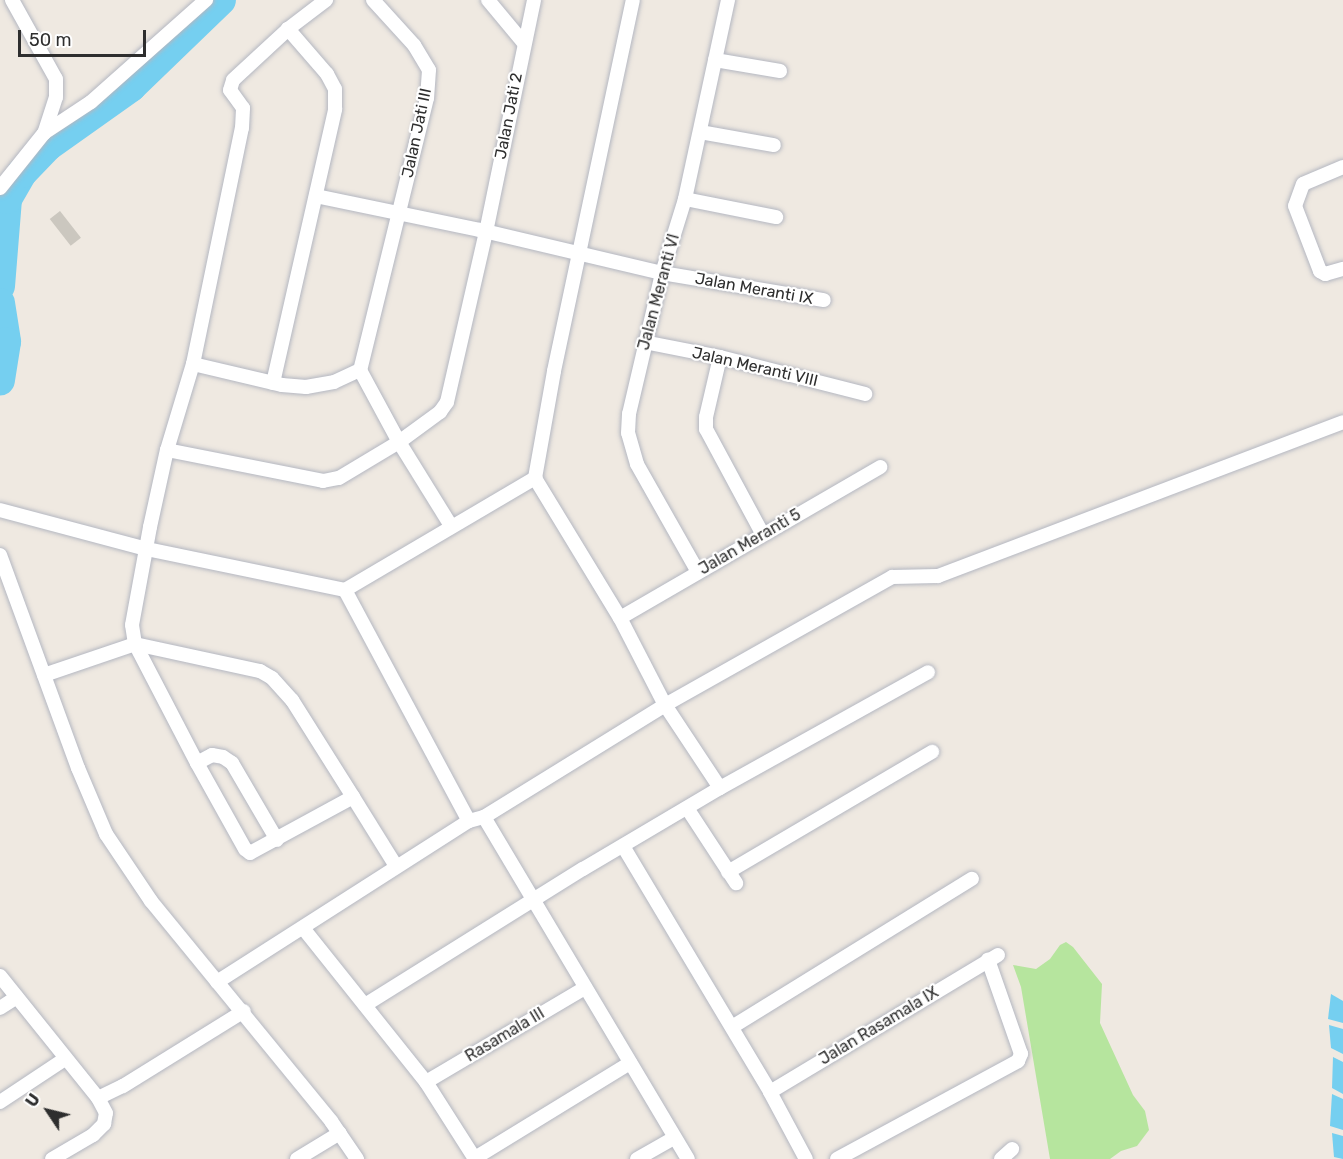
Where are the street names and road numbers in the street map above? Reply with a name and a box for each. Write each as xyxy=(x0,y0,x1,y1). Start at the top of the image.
street label: Jalan Jati 2 xyxy=(491,71,527,161)
street label: Jalan Jati III xyxy=(398,86,436,180)
street label: Jalan Meranti VI xyxy=(634,231,684,353)
street label: Jalan Meranti IX xyxy=(693,269,815,309)
street label: Jalan Meranti VIII xyxy=(690,343,820,391)
street label: Jalan Meranti 5 xyxy=(695,505,805,579)
street label: Jalan Rasamala IX xyxy=(816,983,942,1069)
street label: Rasamala III xyxy=(462,1004,548,1066)

